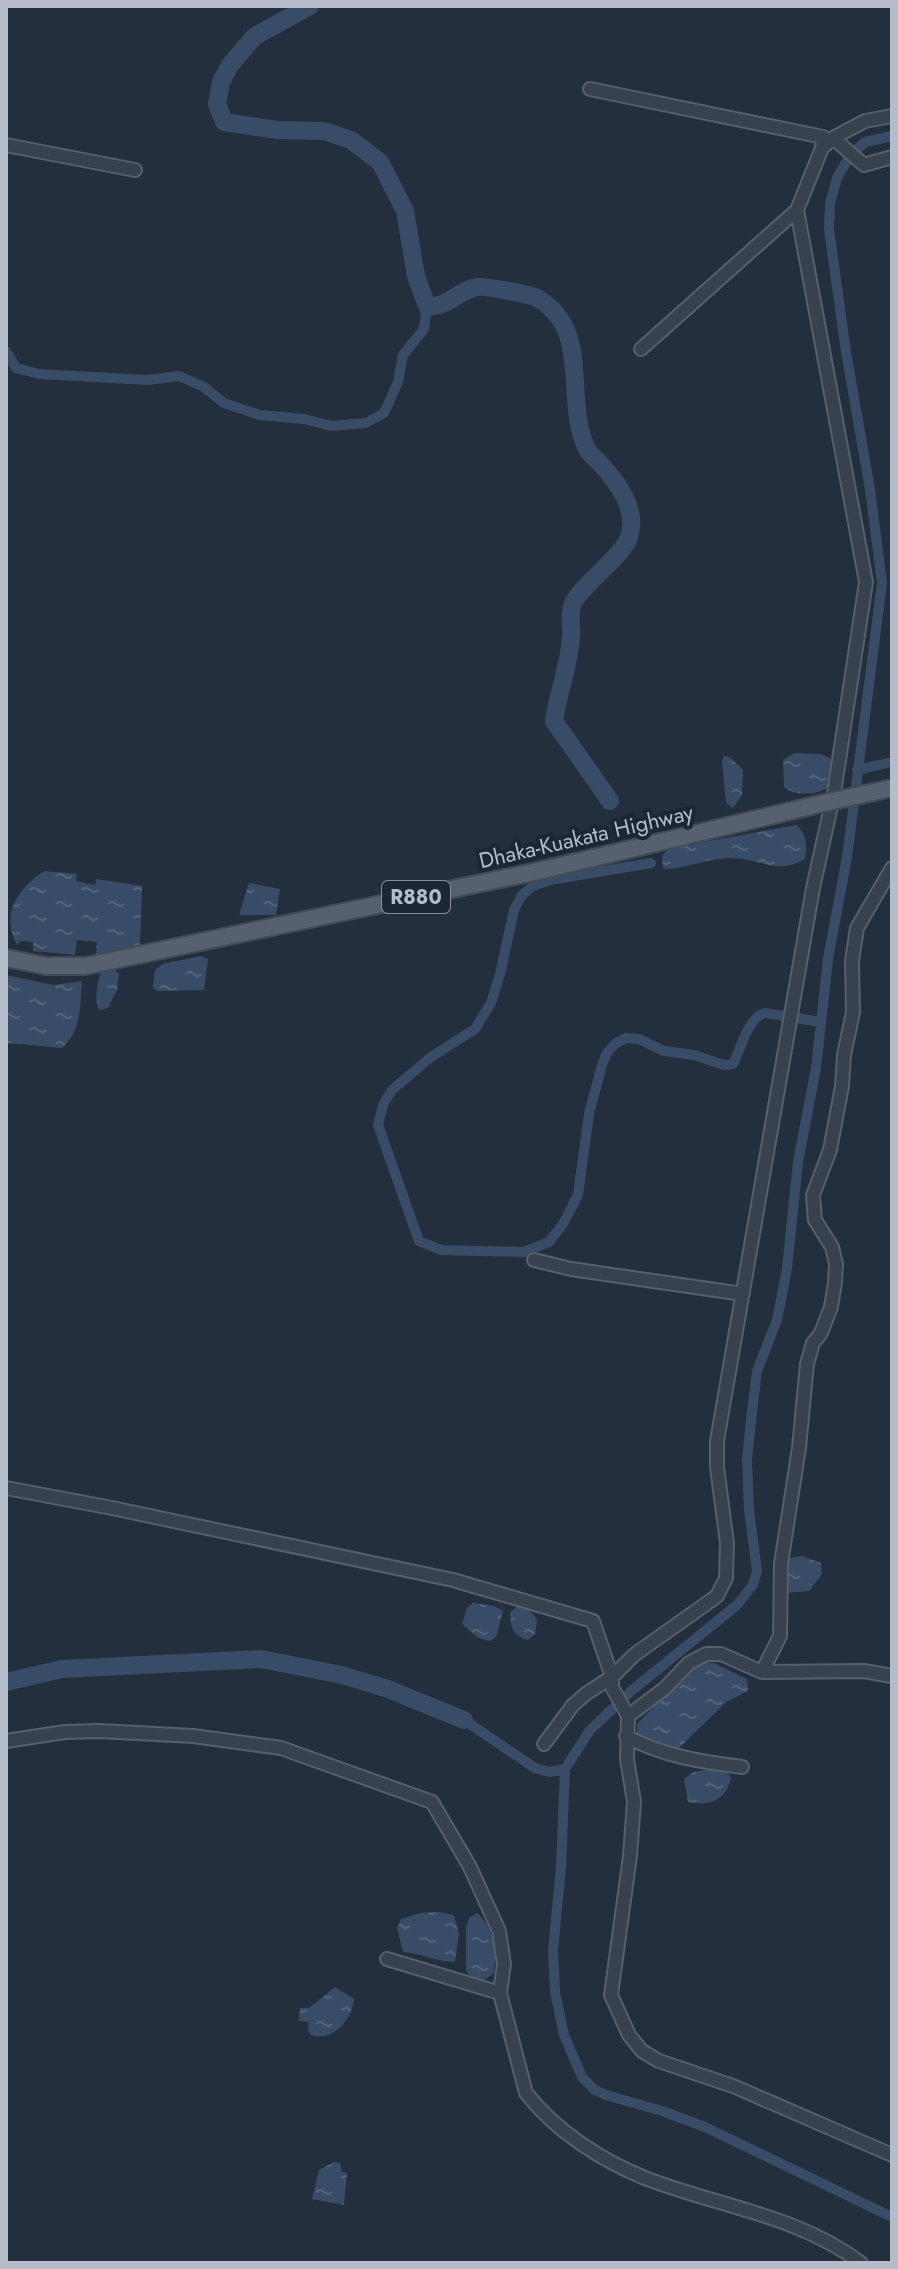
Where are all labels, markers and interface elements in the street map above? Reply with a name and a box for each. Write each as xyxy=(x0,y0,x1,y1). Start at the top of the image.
street label: Dhaka-Kuakata Highway xyxy=(476,796,697,876)
road number: R880 xyxy=(382,881,450,913)

